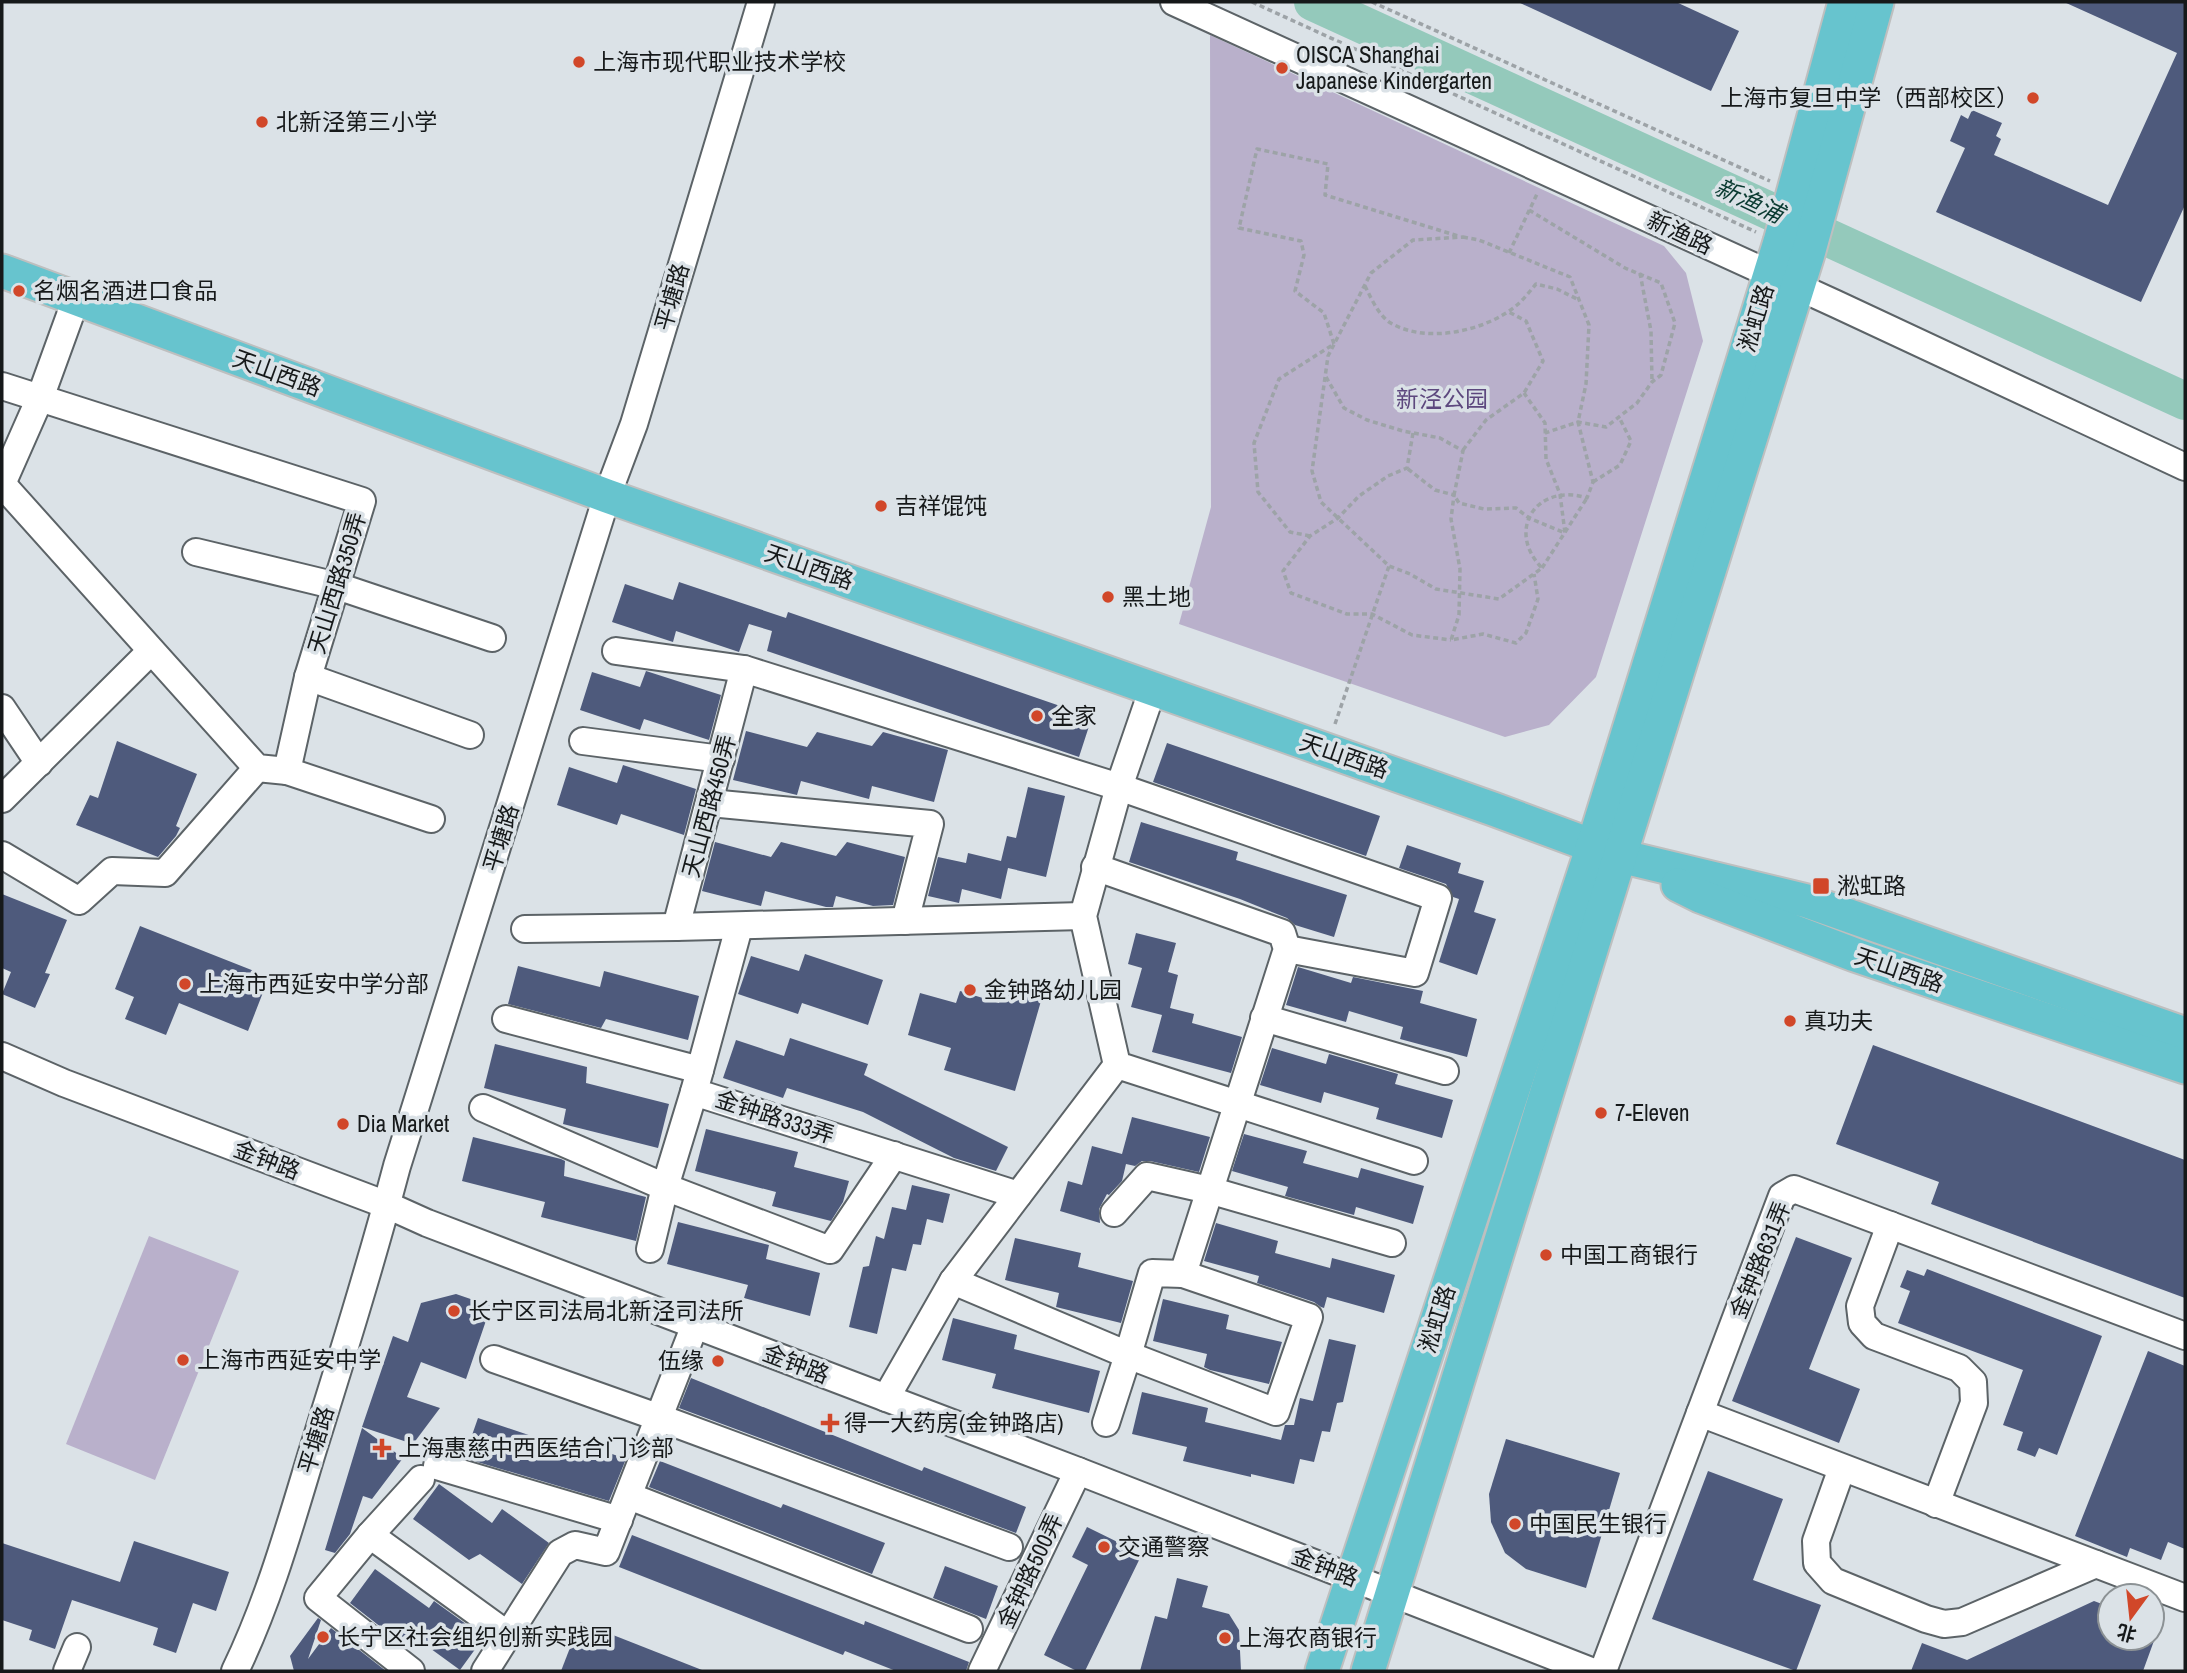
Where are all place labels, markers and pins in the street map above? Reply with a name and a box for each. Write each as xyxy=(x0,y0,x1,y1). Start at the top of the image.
place label: OISCA Shanghai Japanese Kindergarten xyxy=(1296,39,1492,96)
place label: 上海市现代职业技术学校 xyxy=(593,46,846,77)
marker: 上海市现代职业技术学校 xyxy=(571,54,587,70)
marker: OISCA Shanghai Japanese Kindergarten xyxy=(1274,60,1290,76)
place label: 上海市复旦中学（西部校区） xyxy=(1720,82,2019,113)
marker: 上海市复旦中学（西部校区） xyxy=(2025,90,2041,106)
place label: 北新泾第三小学 xyxy=(276,106,437,137)
marker: 北新泾第三小学 xyxy=(254,114,270,130)
place label: 名烟名酒进口食品 xyxy=(33,275,217,306)
marker: 名烟名酒进口食品 xyxy=(11,283,27,299)
place label: 吉祥馄饨 xyxy=(895,490,987,521)
marker: 吉祥馄饨 xyxy=(873,498,889,514)
place label: 黑土地 xyxy=(1122,581,1191,612)
marker: 黑土地 xyxy=(1100,589,1116,605)
place label: 全家 xyxy=(1051,700,1097,731)
marker: 全家 xyxy=(1029,708,1045,724)
place label: 淞虹路 xyxy=(1837,870,1906,901)
marker: 淞虹路 xyxy=(1811,876,1831,896)
place label: 上海市西延安中学分部 xyxy=(199,968,429,999)
place label: 金钟路幼儿园 xyxy=(984,974,1122,1005)
marker: 上海市西延安中学分部 xyxy=(177,976,193,992)
marker: 金钟路幼儿园 xyxy=(962,982,978,998)
place label: 真功夫 xyxy=(1804,1005,1873,1036)
marker: 真功夫 xyxy=(1782,1013,1798,1029)
place label: 7-Eleven xyxy=(1615,1097,1689,1128)
marker: 7-Eleven xyxy=(1593,1105,1609,1121)
place label: Dia Market xyxy=(357,1108,449,1139)
marker: Dia Market xyxy=(335,1116,351,1132)
place label: 中国工商银行 xyxy=(1560,1239,1698,1270)
marker: 中国工商银行 xyxy=(1538,1247,1554,1263)
place label: 长宁区司法局北新泾司法所 xyxy=(468,1295,744,1326)
marker: 长宁区司法局北新泾司法所 xyxy=(446,1303,462,1319)
place label: 上海市西延安中学 xyxy=(197,1344,381,1375)
place label: 伍缘 xyxy=(658,1345,704,1376)
marker: 上海市西延安中学 xyxy=(175,1352,191,1368)
marker: 伍缘 xyxy=(710,1353,726,1369)
place label: 得一大药房(金钟路店) xyxy=(844,1407,1064,1438)
marker: 得一大药房(金钟路店) xyxy=(822,1415,838,1431)
place label: 上海惠慈中西医结合门诊部 xyxy=(398,1432,674,1463)
marker: 上海惠慈中西医结合门诊部 xyxy=(372,1438,392,1458)
place label: 中国民生银行 xyxy=(1529,1508,1667,1539)
marker: 中国民生银行 xyxy=(1507,1516,1523,1532)
place label: 交通警察 xyxy=(1118,1531,1210,1562)
marker: 交通警察 xyxy=(1096,1539,1112,1555)
place label: 长宁区社会组织创新实践园 xyxy=(337,1621,613,1652)
place label: 上海农商银行 xyxy=(1239,1622,1377,1653)
marker: 长宁区社会组织创新实践园 xyxy=(315,1629,331,1645)
marker: 上海农商银行 xyxy=(1217,1630,1233,1646)

